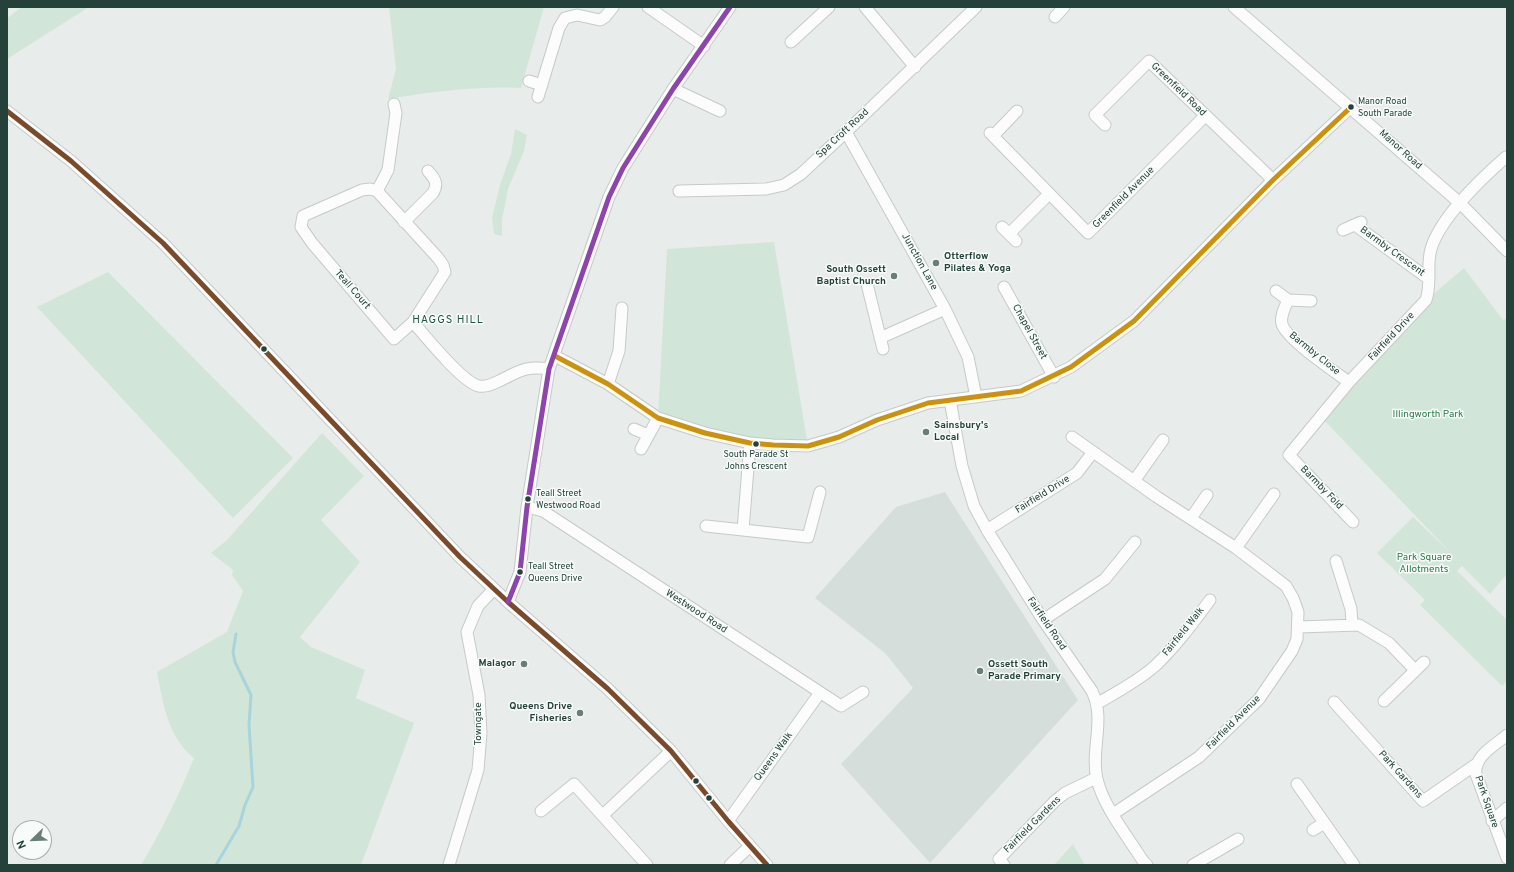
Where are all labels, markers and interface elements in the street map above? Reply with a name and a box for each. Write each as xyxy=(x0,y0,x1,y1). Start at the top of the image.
street label: Greenfield Road xyxy=(1148,61,1208,119)
place label: Manor Road South Parade xyxy=(1358,97,1412,118)
marker: Manor Road South Parade xyxy=(1346,102,1356,112)
street label: Spa Croft Road xyxy=(814,107,872,161)
street label: Manor Road xyxy=(1376,128,1424,172)
street label: Greenfield Avenue xyxy=(1091,165,1157,231)
street label: Barmby Crescent xyxy=(1357,224,1427,280)
street label: Junction Lane xyxy=(898,231,940,293)
place label: Otterflow Pilates & Yoga xyxy=(944,251,1011,274)
marker: Otterflow Pilates & Yoga xyxy=(931,258,941,268)
place label: South Ossett Baptist Church xyxy=(816,264,886,288)
street label: Teall Court xyxy=(331,268,373,312)
marker: South Ossett Baptist Church xyxy=(889,271,899,281)
street label: Chapel Street xyxy=(1009,302,1049,362)
street label: Fairfield Drive xyxy=(1366,310,1418,364)
district label: HAGGS HILL xyxy=(412,314,484,328)
street label: Barmby Close xyxy=(1286,330,1342,378)
unlabelled marker xyxy=(259,344,269,354)
park label: Illingworth Park xyxy=(1393,409,1463,421)
place label: Sainsbury's Local xyxy=(934,420,988,444)
marker: Sainsbury's Local xyxy=(921,427,931,437)
marker: South Parade St Johns Crescent xyxy=(751,439,761,449)
place label: South Parade St Johns Crescent xyxy=(724,450,788,471)
street label: Barmby Fold xyxy=(1297,464,1345,512)
street label: Fairfield Drive xyxy=(1013,473,1073,517)
place label: Teall Street Westwood Road xyxy=(536,489,600,510)
marker: Teall Street Westwood Road xyxy=(523,494,533,504)
park label: Park Square Allotments xyxy=(1397,552,1451,576)
place label: Teall Street Queens Drive xyxy=(528,562,582,583)
marker: Teall Street Queens Drive xyxy=(515,567,525,577)
street label: Westwood Road xyxy=(663,588,729,636)
street label: Fairfield Road xyxy=(1024,595,1068,653)
street label: Fairfield Walk xyxy=(1161,605,1207,659)
place label: Malagor xyxy=(478,658,516,670)
marker: Malagor xyxy=(519,659,529,669)
place label: Ossett South Parade Primary xyxy=(988,659,1061,682)
marker: Ossett South Parade Primary xyxy=(975,666,985,676)
street label: Fairfield Avenue xyxy=(1204,693,1264,753)
place label: Queens Drive Fisheries xyxy=(509,701,572,724)
street label: Towngate xyxy=(473,702,485,746)
marker: Queens Drive Fisheries xyxy=(575,708,585,718)
street label: Queens Walk xyxy=(752,730,796,784)
street label: Park Gardens xyxy=(1375,749,1425,801)
street label: Park Square xyxy=(1471,774,1501,830)
unlabelled marker xyxy=(691,776,701,786)
unlabelled marker xyxy=(704,793,714,803)
street label: Fairfield Gardens xyxy=(1002,794,1064,856)
north arrow xyxy=(12,820,52,860)
text: N xyxy=(14,838,30,851)

